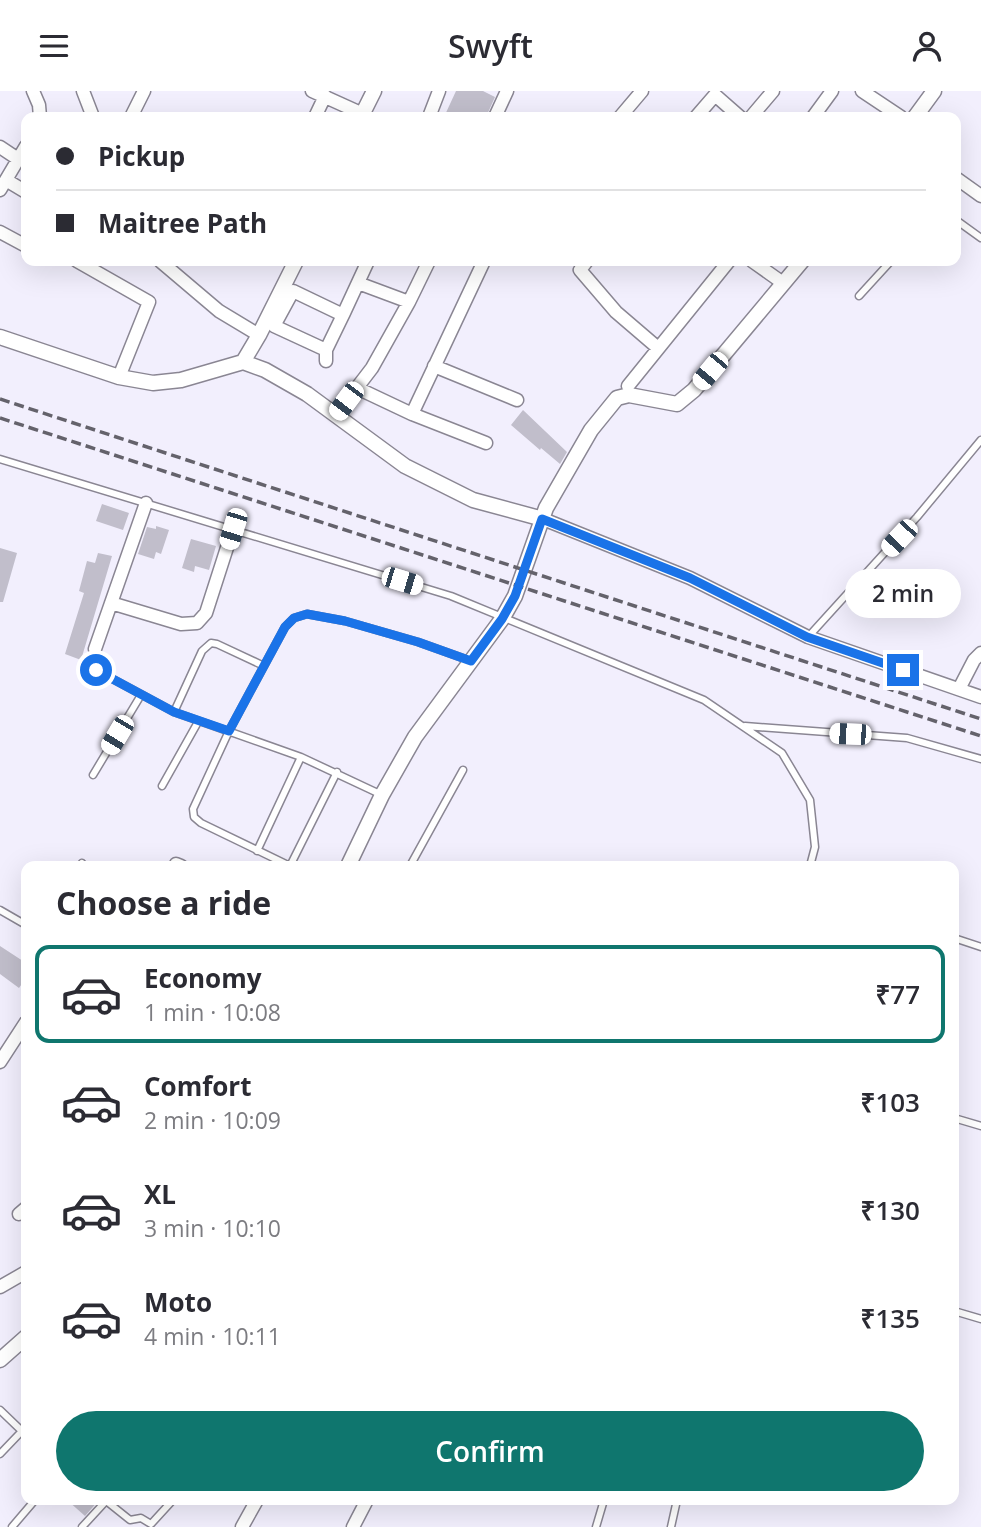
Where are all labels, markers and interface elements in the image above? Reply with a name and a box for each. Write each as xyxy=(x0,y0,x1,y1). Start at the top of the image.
text: Swyft xyxy=(448,24,533,67)
icon: menu xyxy=(35,27,73,65)
icon: person xyxy=(908,27,946,65)
text: Pickup xyxy=(98,138,185,174)
text: Maitree Path xyxy=(98,205,267,241)
car xyxy=(689,348,732,394)
car xyxy=(325,378,368,424)
car xyxy=(217,506,250,552)
car xyxy=(877,515,922,561)
car xyxy=(379,565,426,597)
callout: 2 min xyxy=(845,568,961,617)
text: 2 min xyxy=(872,577,934,609)
route start xyxy=(80,654,112,686)
route end xyxy=(887,654,919,686)
car xyxy=(98,712,137,758)
car xyxy=(829,723,872,745)
text: Choose a ride xyxy=(56,881,271,924)
text: Economy xyxy=(144,960,262,996)
icon: car xyxy=(60,963,123,1026)
text: ₹77 xyxy=(875,976,920,1012)
text: 1 min · 10:08 xyxy=(144,996,281,1028)
text: Comfort xyxy=(144,1068,251,1104)
icon: car xyxy=(60,1071,123,1134)
text: ₹103 xyxy=(861,1084,920,1120)
text: 2 min · 10:09 xyxy=(144,1104,281,1136)
text: XL xyxy=(144,1176,176,1212)
icon: car xyxy=(60,1179,123,1242)
text: ₹130 xyxy=(861,1192,920,1228)
text: 3 min · 10:10 xyxy=(144,1212,281,1244)
text: Moto xyxy=(144,1284,212,1320)
icon: car xyxy=(60,1287,123,1350)
text: ₹135 xyxy=(861,1300,920,1336)
text: 4 min · 10:11 xyxy=(144,1320,281,1352)
button: Confirm xyxy=(56,1411,924,1491)

